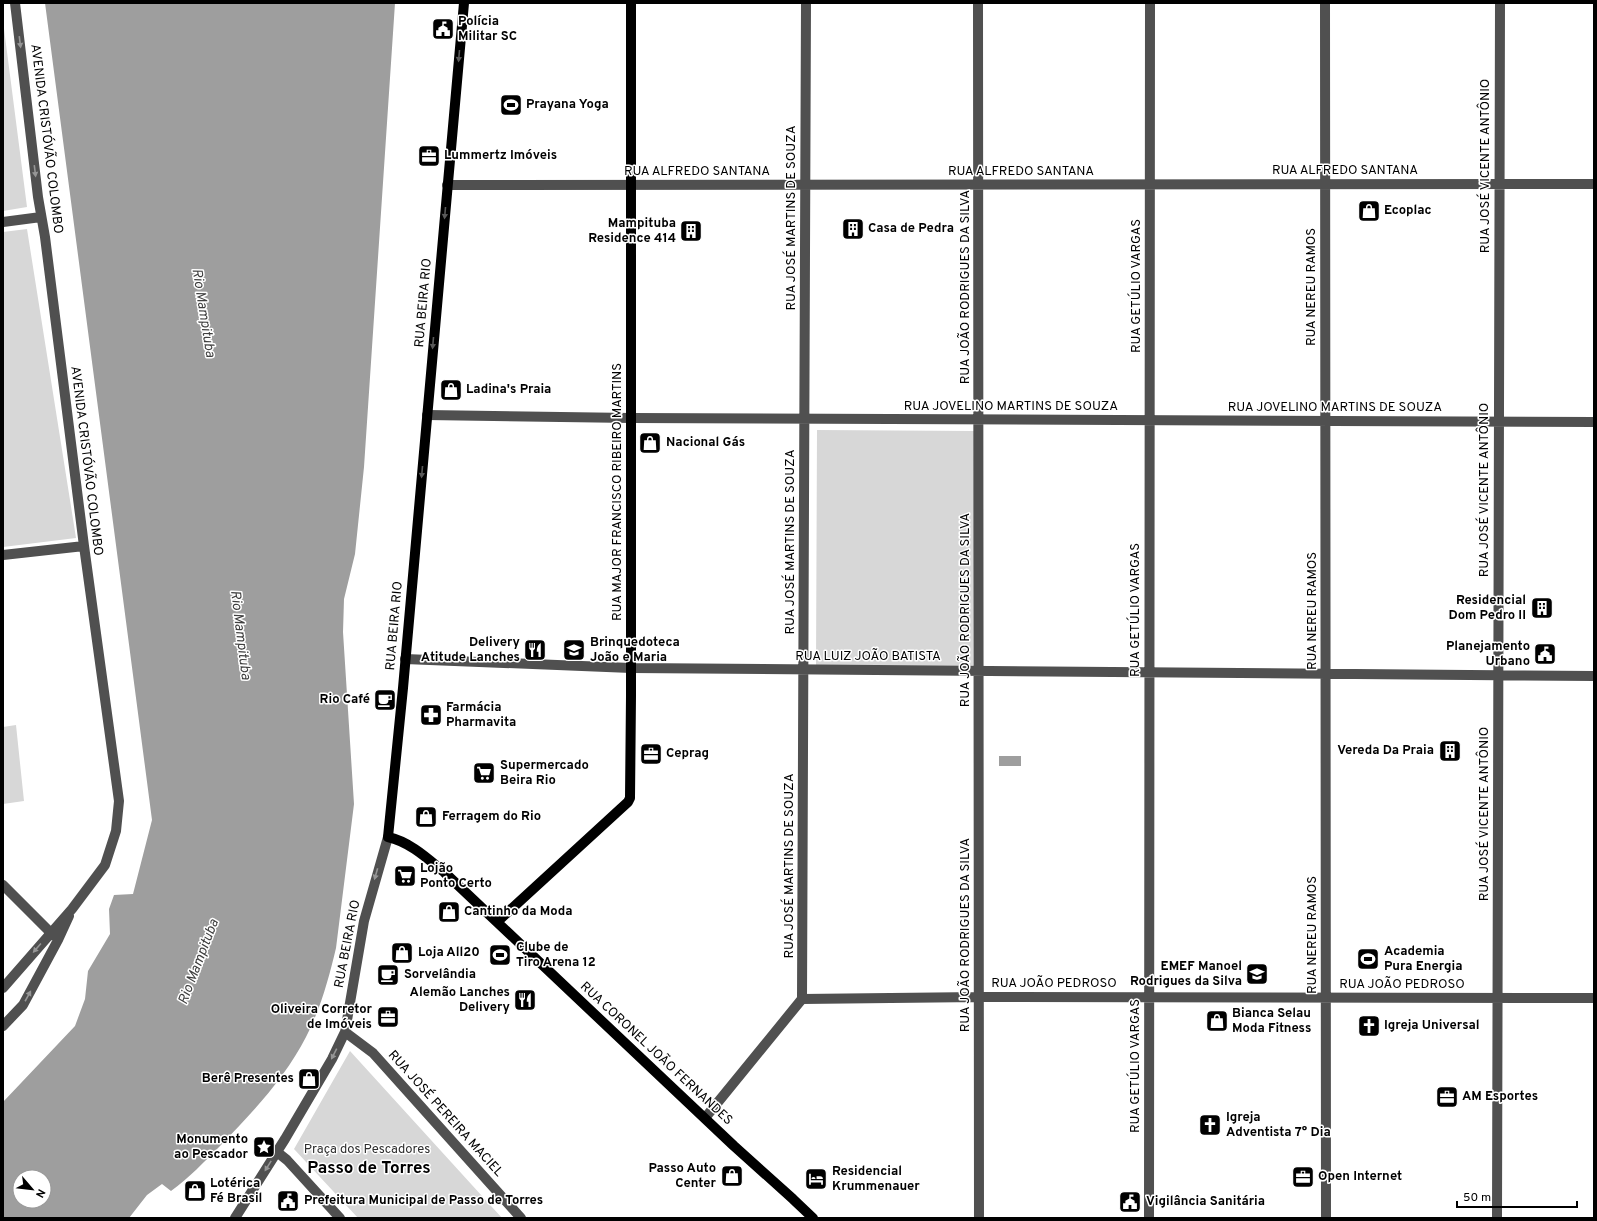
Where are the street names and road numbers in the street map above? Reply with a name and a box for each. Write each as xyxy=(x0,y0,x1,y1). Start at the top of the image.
street label: AVENIDA CRISTÓVÃO COLOMBO xyxy=(26,43,68,235)
street label: RUA JOSÉ VICENTE ANTÔNIO xyxy=(1476,79,1494,253)
street label: RUA JOSÉ MARTINS DE SOUZA xyxy=(782,125,800,311)
street label: RUA ALFREDO SANTANA xyxy=(1272,163,1418,179)
street label: RUA ALFREDO SANTANA xyxy=(624,164,770,180)
street label: RUA ALFREDO SANTANA xyxy=(948,164,1094,180)
street label: RUA JOÃO RODRIGUES DA SILVA xyxy=(957,190,974,384)
street label: RUA GETÚLIO VARGAS xyxy=(1127,219,1145,353)
street label: RUA NEREU RAMOS xyxy=(1304,228,1320,346)
street label: RUA BEIRA RIO xyxy=(412,258,436,348)
street label: RUA MAJOR FRANCISCO RIBEIRO MARTINS xyxy=(610,363,626,621)
street label: AVENIDA CRISTÓVÃO COLOMBO xyxy=(66,365,108,557)
street label: RUA JOVELINO MARTINS DE SOUZA xyxy=(904,399,1118,415)
street label: RUA JOVELINO MARTINS DE SOUZA xyxy=(1228,400,1442,416)
street label: RUA JOSÉ VICENTE ANTÔNIO xyxy=(1475,403,1493,577)
street label: RUA JOSÉ MARTINS DE SOUZA xyxy=(781,449,799,635)
street label: RUA JOÃO RODRIGUES DA SILVA xyxy=(957,513,974,707)
street label: RUA GETÚLIO VARGAS xyxy=(1126,543,1144,677)
street label: RUA NEREU RAMOS xyxy=(1305,552,1321,670)
street label: RUA BEIRA RIO xyxy=(383,581,407,671)
street label: RUA LUIZ JOÃO BATISTA xyxy=(795,648,941,665)
street label: RUA JOSÉ VICENTE ANTÔNIO xyxy=(1475,727,1493,901)
street label: RUA JOSÉ MARTINS DE SOUZA xyxy=(780,773,798,959)
street label: RUA JOÃO RODRIGUES DA SILVA xyxy=(957,838,974,1032)
street label: RUA NEREU RAMOS xyxy=(1305,876,1321,994)
street label: RUA BEIRA RIO xyxy=(332,899,364,989)
street label: RUA JOÃO PEDROSO xyxy=(991,975,1117,992)
street label: RUA JOÃO PEDROSO xyxy=(1339,976,1465,993)
street label: RUA CORONEL JOÃO FERNANDES xyxy=(576,978,736,1129)
street label: RUA GETÚLIO VARGAS xyxy=(1126,999,1144,1133)
street label: RUA JOSÉ PEREIRA MACIEL xyxy=(384,1046,507,1180)

